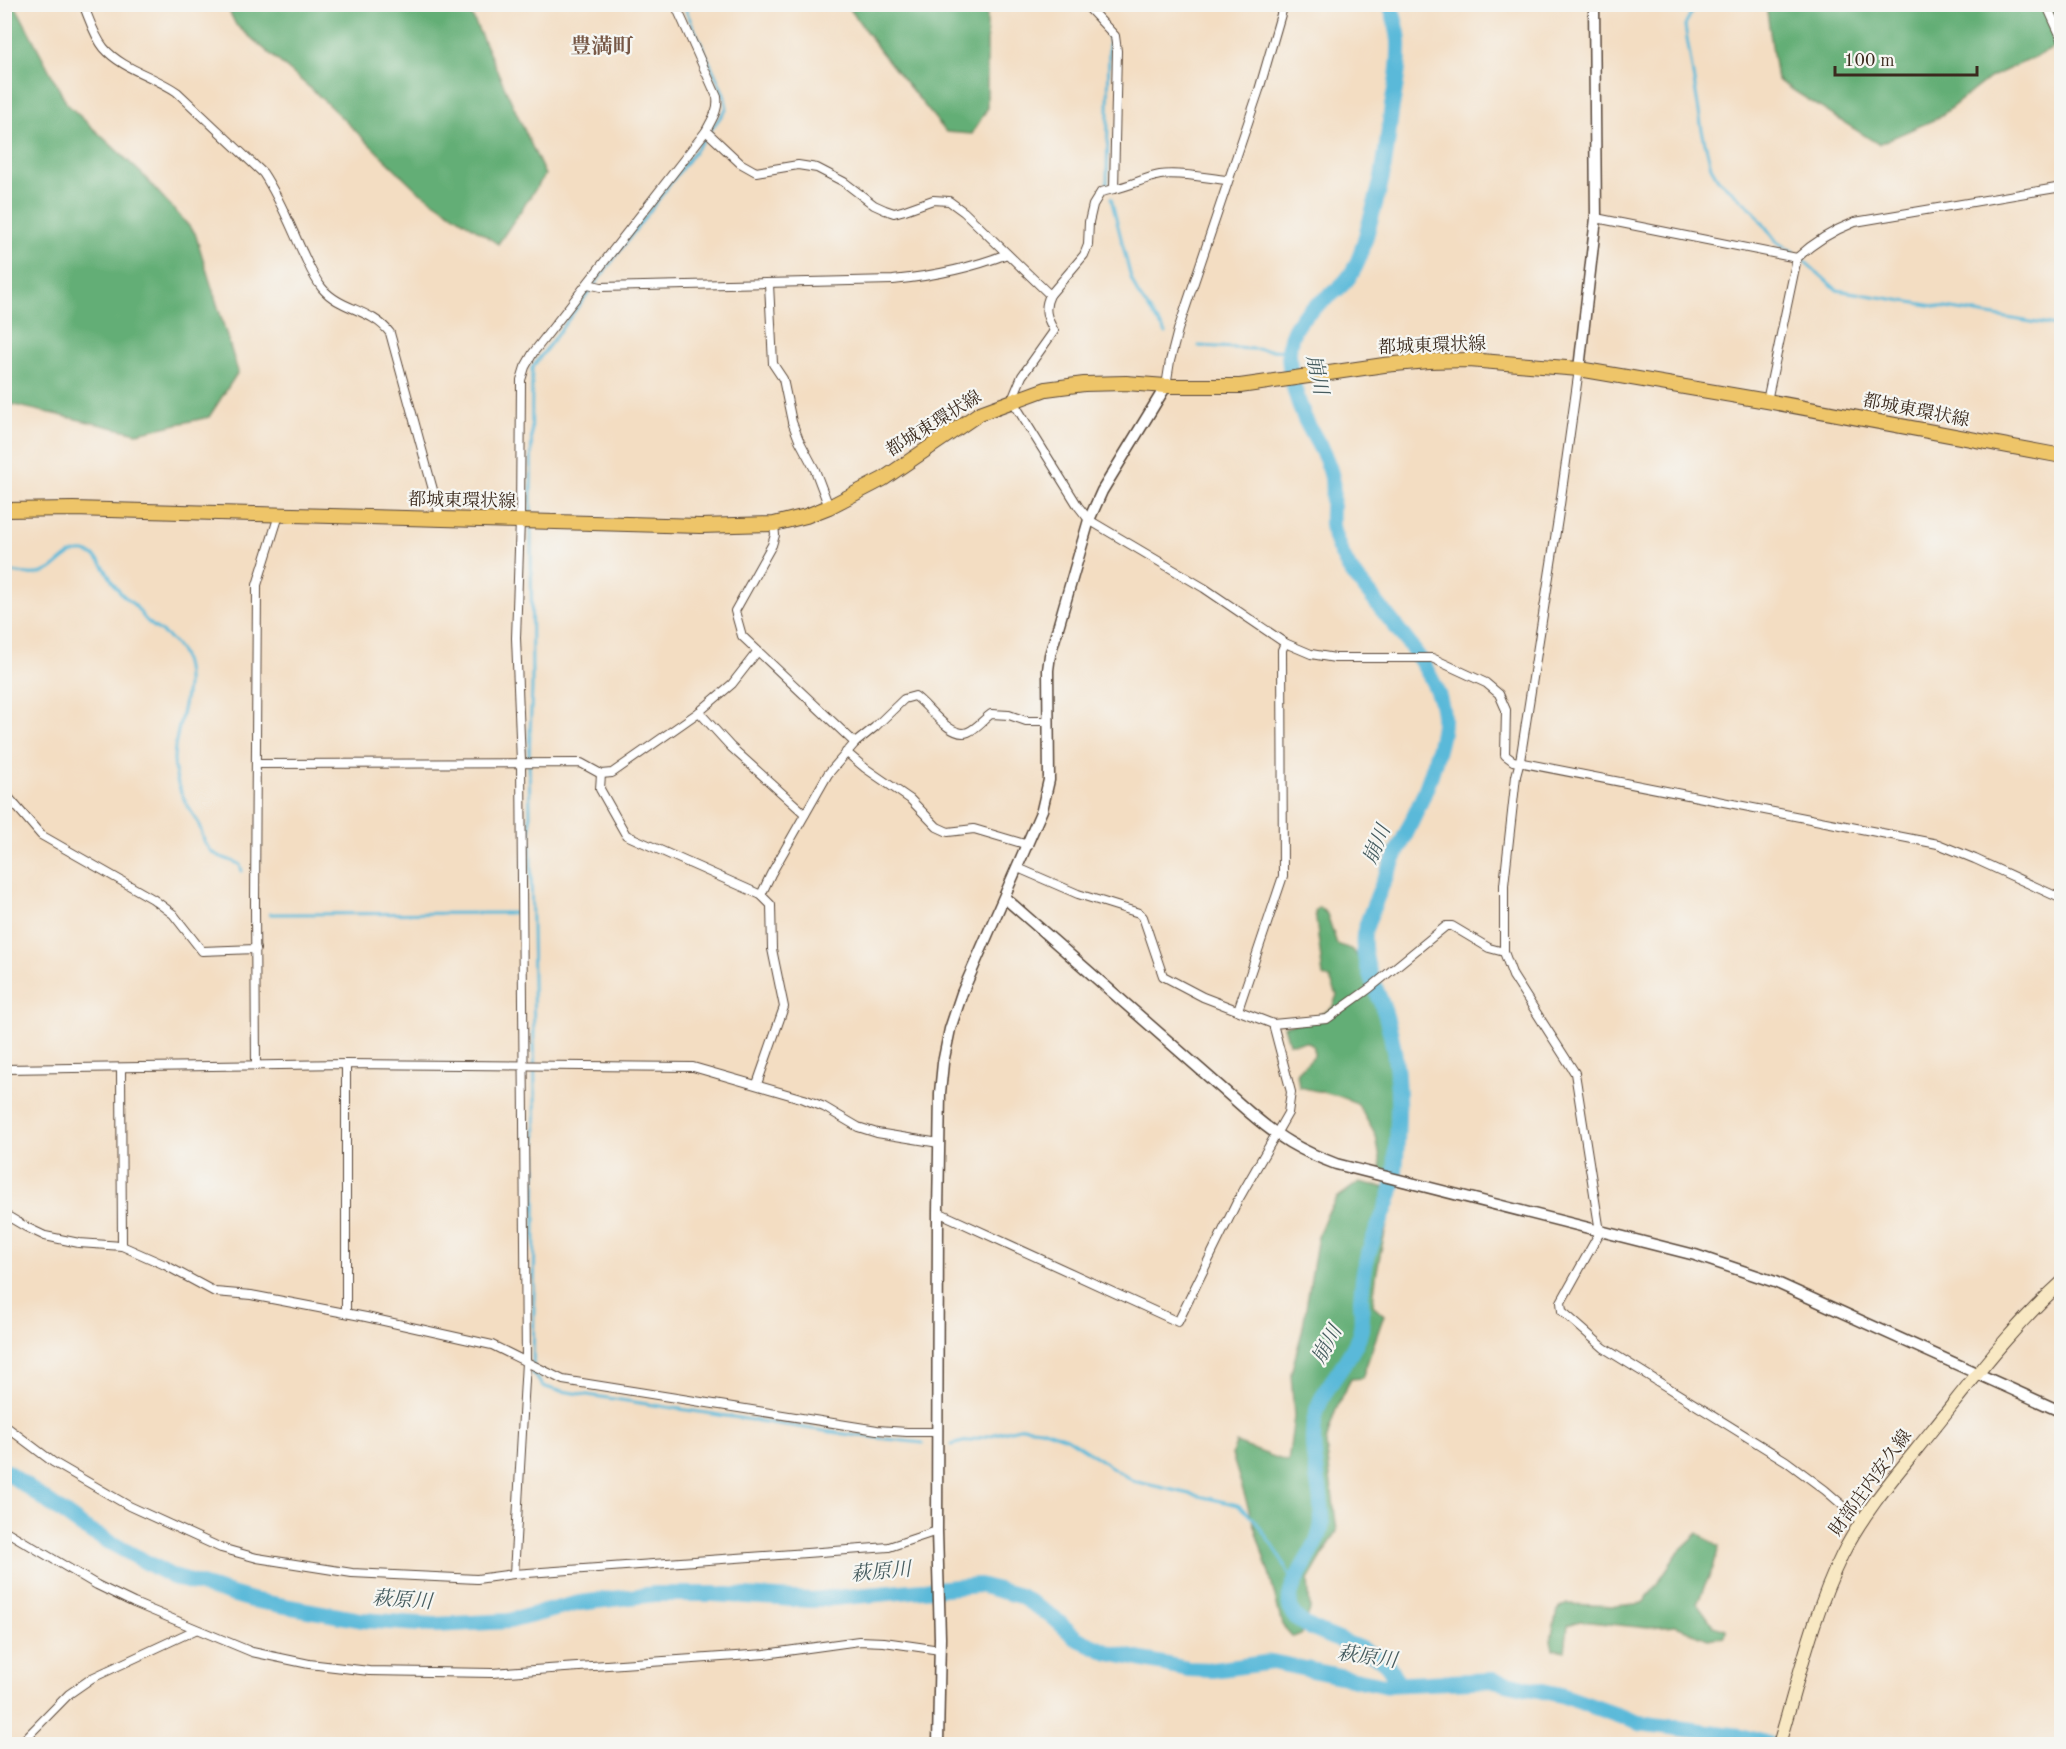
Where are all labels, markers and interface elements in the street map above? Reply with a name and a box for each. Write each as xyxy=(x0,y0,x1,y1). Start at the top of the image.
district label: 豊満町 xyxy=(571,35,634,58)
scale bar xyxy=(1835,39,1978,77)
text: 100 m xyxy=(1844,52,1895,70)
street label: 都城東環状線 xyxy=(1378,333,1486,357)
water label: 崩川 xyxy=(1302,353,1332,399)
street label: 都城東環状線 xyxy=(882,386,985,460)
street label: 都城東環状線 xyxy=(1861,390,1971,430)
street label: 都城東環状線 xyxy=(408,489,516,511)
water label: 崩川 xyxy=(1359,820,1396,867)
water label: 崩川 xyxy=(1308,1320,1347,1367)
street label: 財部庄内安久線 xyxy=(1825,1426,1915,1539)
water label: 萩原川 xyxy=(850,1558,914,1586)
water label: 萩原川 xyxy=(371,1587,435,1613)
water label: 萩原川 xyxy=(1336,1642,1400,1672)

